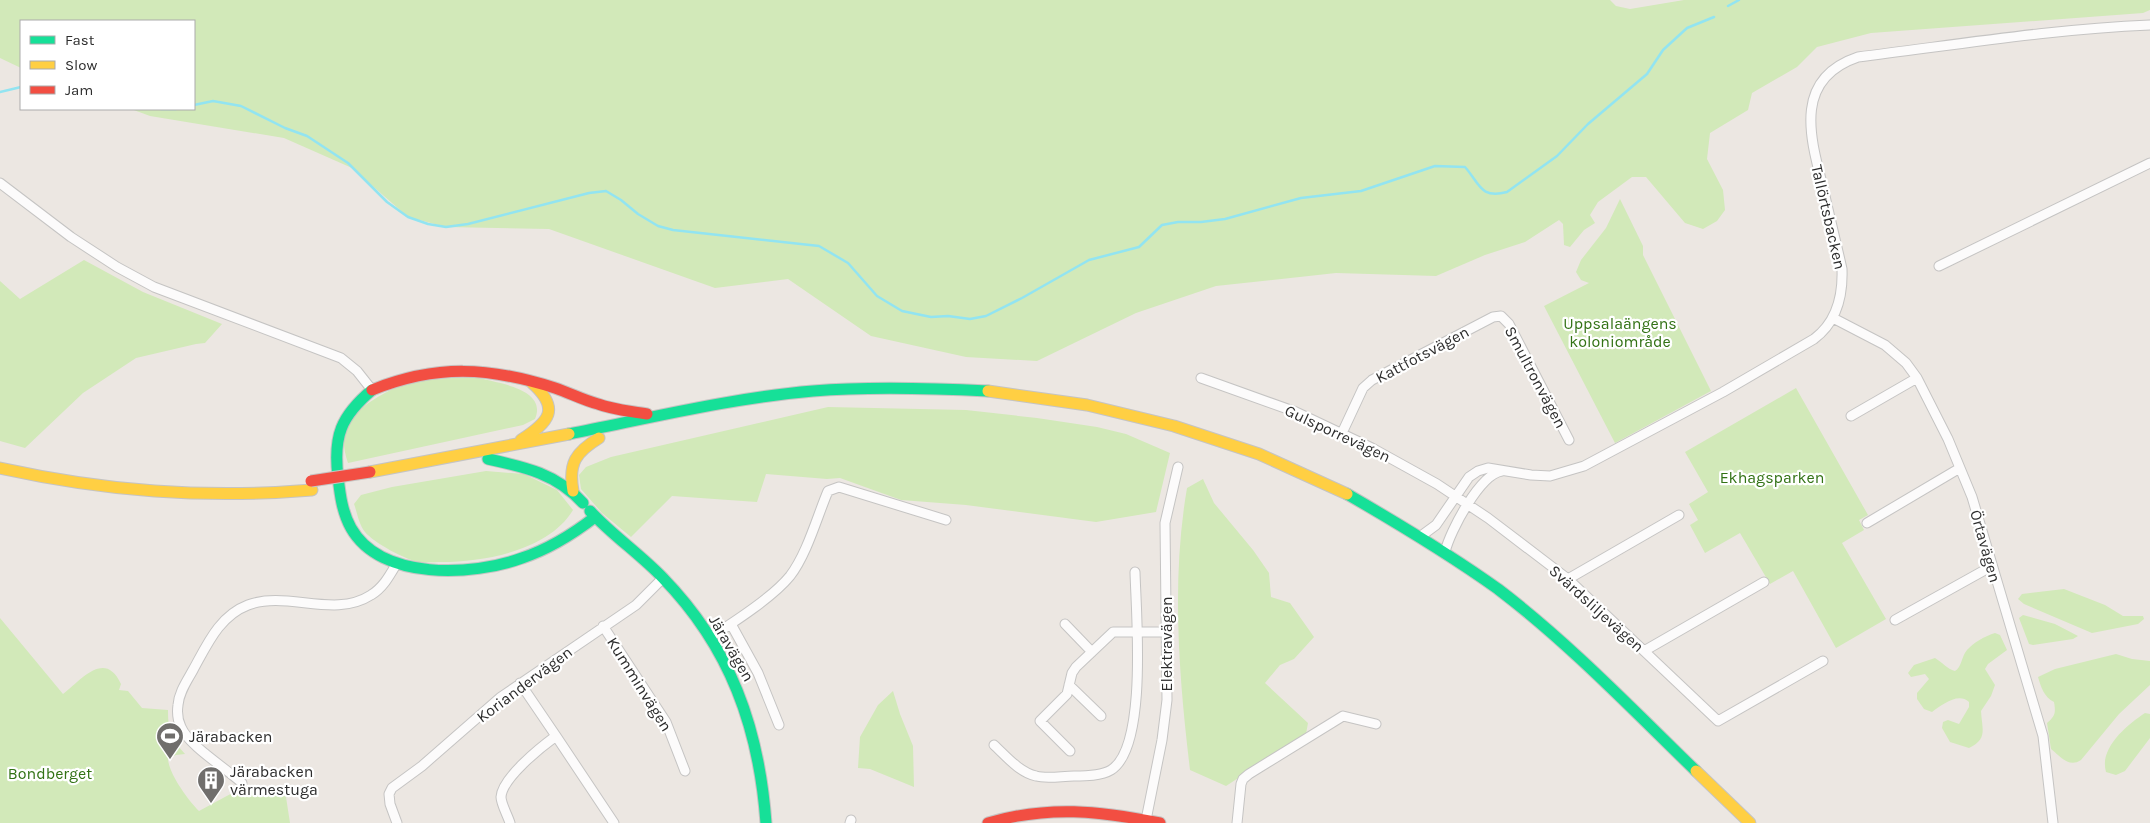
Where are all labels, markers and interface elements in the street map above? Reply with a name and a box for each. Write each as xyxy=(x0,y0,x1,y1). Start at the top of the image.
legend xyxy=(20,20,195,110)
text: Fast xyxy=(65,31,95,49)
text: Slow xyxy=(65,56,97,74)
text: Jam xyxy=(65,81,93,99)
street label: Tallörtsbacken xyxy=(1807,163,1850,271)
park label: Uppsalaängens koloniområde xyxy=(1563,314,1677,351)
street label: Kattfotsvägen xyxy=(1372,322,1472,387)
street label: Smultronvägen xyxy=(1501,323,1570,431)
street label: Gulsporrevägen xyxy=(1282,401,1394,466)
park label: Ekhagsparken xyxy=(1720,468,1824,487)
street label: Örtavägen xyxy=(1966,508,2005,585)
street label: Svärdsliljevägen xyxy=(1545,561,1648,656)
street label: Elektravägen xyxy=(1157,596,1176,692)
street label: Järavägen xyxy=(705,612,758,685)
street label: Kumminvägen xyxy=(603,634,676,735)
street label: Koriandervägen xyxy=(473,642,576,727)
sports icon: Järabacken xyxy=(155,721,185,760)
place label: Järabacken xyxy=(189,727,272,746)
place label: Järabacken värmestuga xyxy=(230,762,318,799)
park label: Bondberget xyxy=(8,764,92,783)
building icon: Järabacken värmestuga xyxy=(196,765,226,804)

